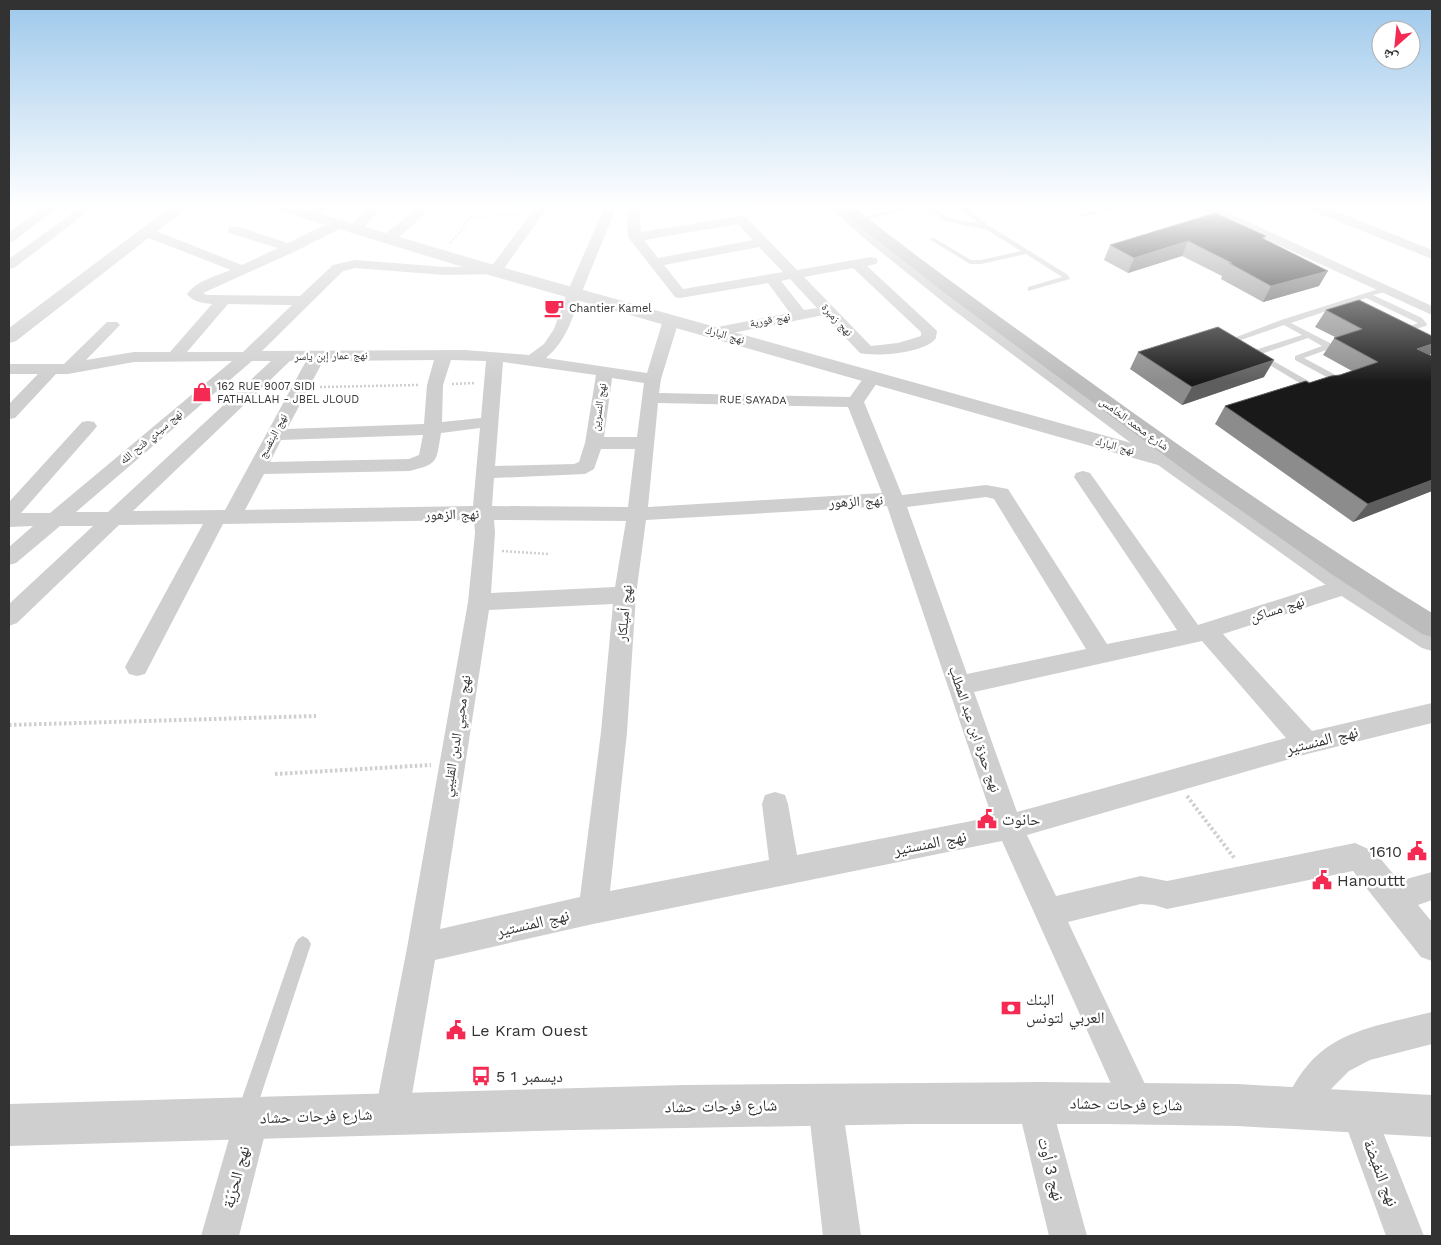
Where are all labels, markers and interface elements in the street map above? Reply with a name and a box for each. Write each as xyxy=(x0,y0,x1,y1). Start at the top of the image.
north arrow xyxy=(1371,20,1421,70)
text: ش xyxy=(1380,45,1401,67)
cafe icon: Chantier Kamel xyxy=(543,297,565,319)
street label: نهج زمبرة xyxy=(819,301,855,339)
place label: Chantier Kamel xyxy=(569,302,652,315)
street label: نهج قورية xyxy=(749,310,791,330)
street label: نهج البارك xyxy=(704,323,746,347)
street label: نهج عمار إبن ياسر xyxy=(293,349,368,364)
place label: 162 RUE 9007 SIDI FATHALLAH - JBEL JLOUD xyxy=(217,380,359,406)
shop icon: 162 RUE 9007 SIDI FATHALLAH - JBEL JLOUD xyxy=(191,381,213,403)
street label: نهج النسرين xyxy=(589,382,609,432)
street label: RUE SAYADA xyxy=(719,393,787,407)
street label: شارع محمد الخامس xyxy=(1097,395,1171,453)
street label: نهج سيدي فتح الله xyxy=(117,407,186,468)
street label: نهج البنفسج xyxy=(256,412,290,460)
street label: نهج البارك xyxy=(1094,435,1136,457)
street label: نهج الزهور xyxy=(827,492,884,512)
street label: نهج الزهور xyxy=(424,506,479,524)
street label: نهج أميلكار xyxy=(613,584,637,643)
street label: نهج مساكن xyxy=(1248,593,1307,627)
street label: نهج حمزة ابن عبد المطلب xyxy=(944,664,1004,795)
street label: نهج محيي الدين القليبي xyxy=(438,674,477,799)
street label: نهج المنستير xyxy=(1283,722,1360,759)
public building icon: حانوت xyxy=(976,808,998,830)
place label: حانوت xyxy=(1002,810,1040,829)
street label: نهج المنستير xyxy=(891,827,968,861)
public building icon: 1610 xyxy=(1406,840,1428,862)
place label: 1610 xyxy=(1370,842,1402,861)
public building icon: Hanouttt xyxy=(1311,869,1333,891)
place label: Hanouttt xyxy=(1337,871,1405,890)
street label: نهج المنستير xyxy=(494,905,571,942)
place label: البنك العربي لتونس xyxy=(1026,990,1104,1030)
bank icon: البنك العربي لتونس xyxy=(1000,997,1022,1019)
public building icon: Le Kram Ouest xyxy=(445,1019,467,1041)
place label: Le Kram Ouest xyxy=(471,1021,588,1040)
bus stop icon: 5 ديسمبر 1 xyxy=(470,1065,492,1087)
place label: 5 ديسمبر 1 xyxy=(496,1067,563,1086)
street label: شارع فرحات حشاد xyxy=(1070,1094,1182,1115)
street label: شارع فرحات حشاد xyxy=(665,1096,777,1117)
street label: شارع فرحات حشاد xyxy=(259,1105,373,1128)
street label: نهج 3 أوت xyxy=(1033,1135,1068,1203)
street label: نهج النفيضة xyxy=(1359,1137,1402,1209)
street label: نهج الحرّيّة xyxy=(219,1144,254,1210)

